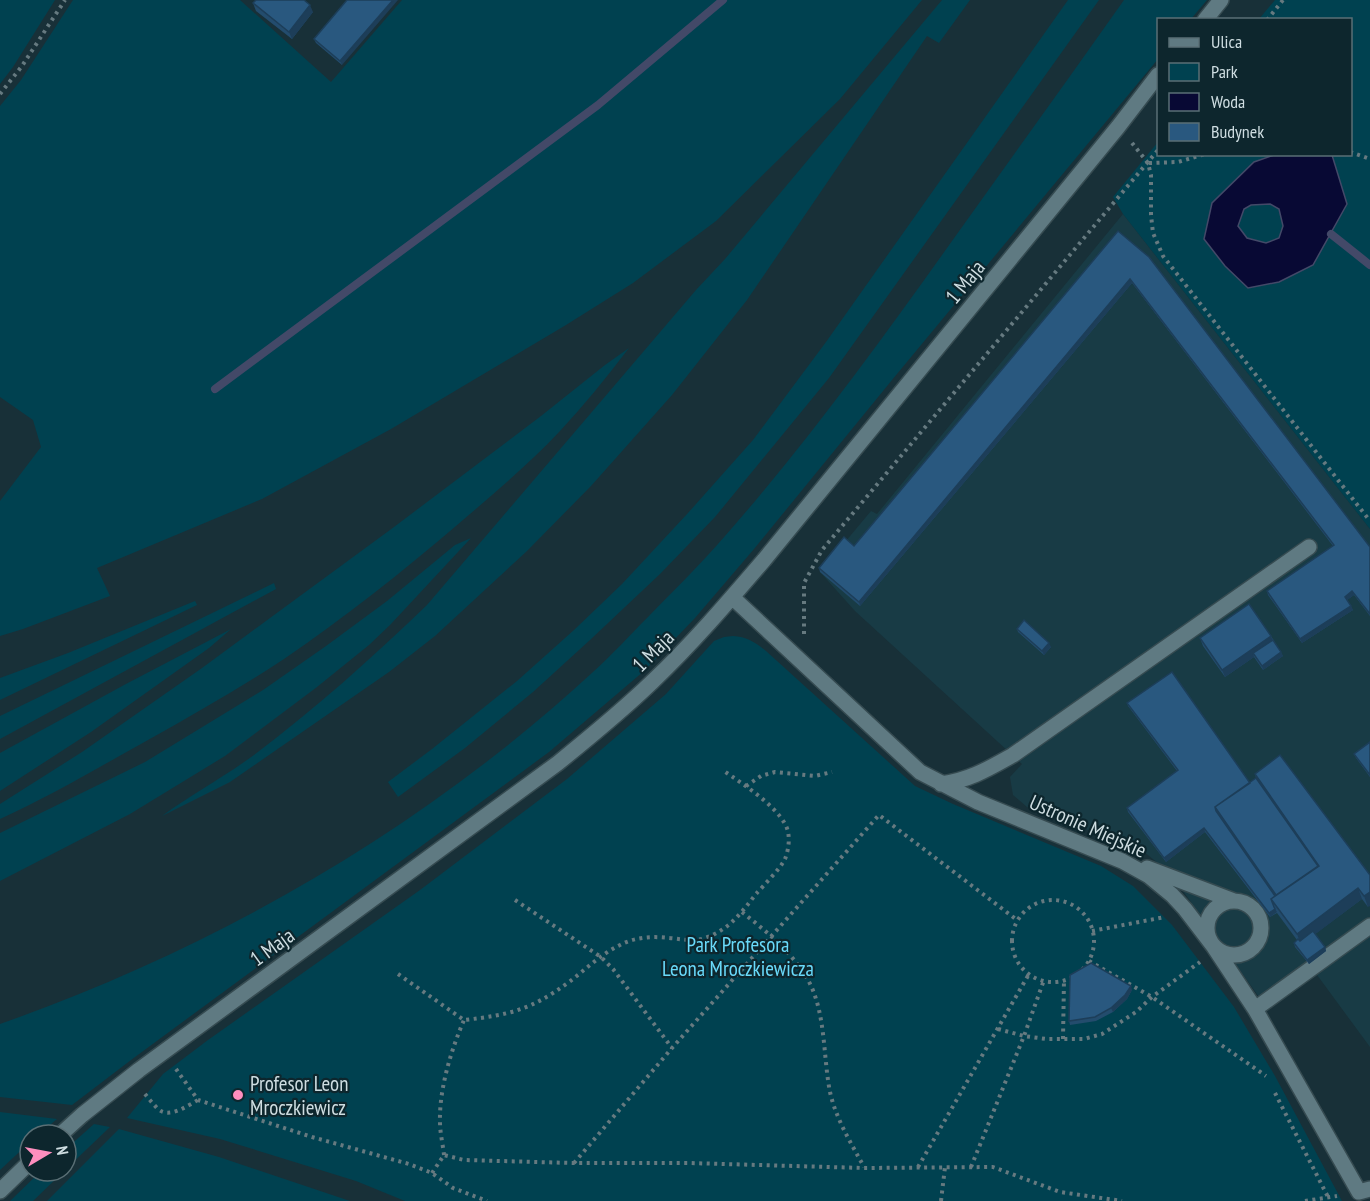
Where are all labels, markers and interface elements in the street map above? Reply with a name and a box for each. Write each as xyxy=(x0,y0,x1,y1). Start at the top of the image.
legend xyxy=(1157,18,1352,156)
text: Ulica xyxy=(1211,30,1242,53)
text: Park xyxy=(1211,60,1238,83)
text: Woda xyxy=(1211,90,1245,113)
text: Budynek xyxy=(1211,120,1264,143)
street label: 1 Maja xyxy=(939,255,991,309)
street label: 1 Maja xyxy=(626,624,680,678)
street label: Ustronie Miejskie xyxy=(1025,788,1151,864)
street label: 1 Maja xyxy=(244,922,300,972)
park label: Park Profesora Leona Mroczkiewicza xyxy=(662,931,814,982)
place label: Profesor Leon Mroczkiewicz xyxy=(250,1070,348,1121)
marker: Profesor Leon Mroczkiewicz xyxy=(231,1088,245,1102)
north arrow xyxy=(18,1123,78,1183)
text: N xyxy=(52,1144,73,1156)

